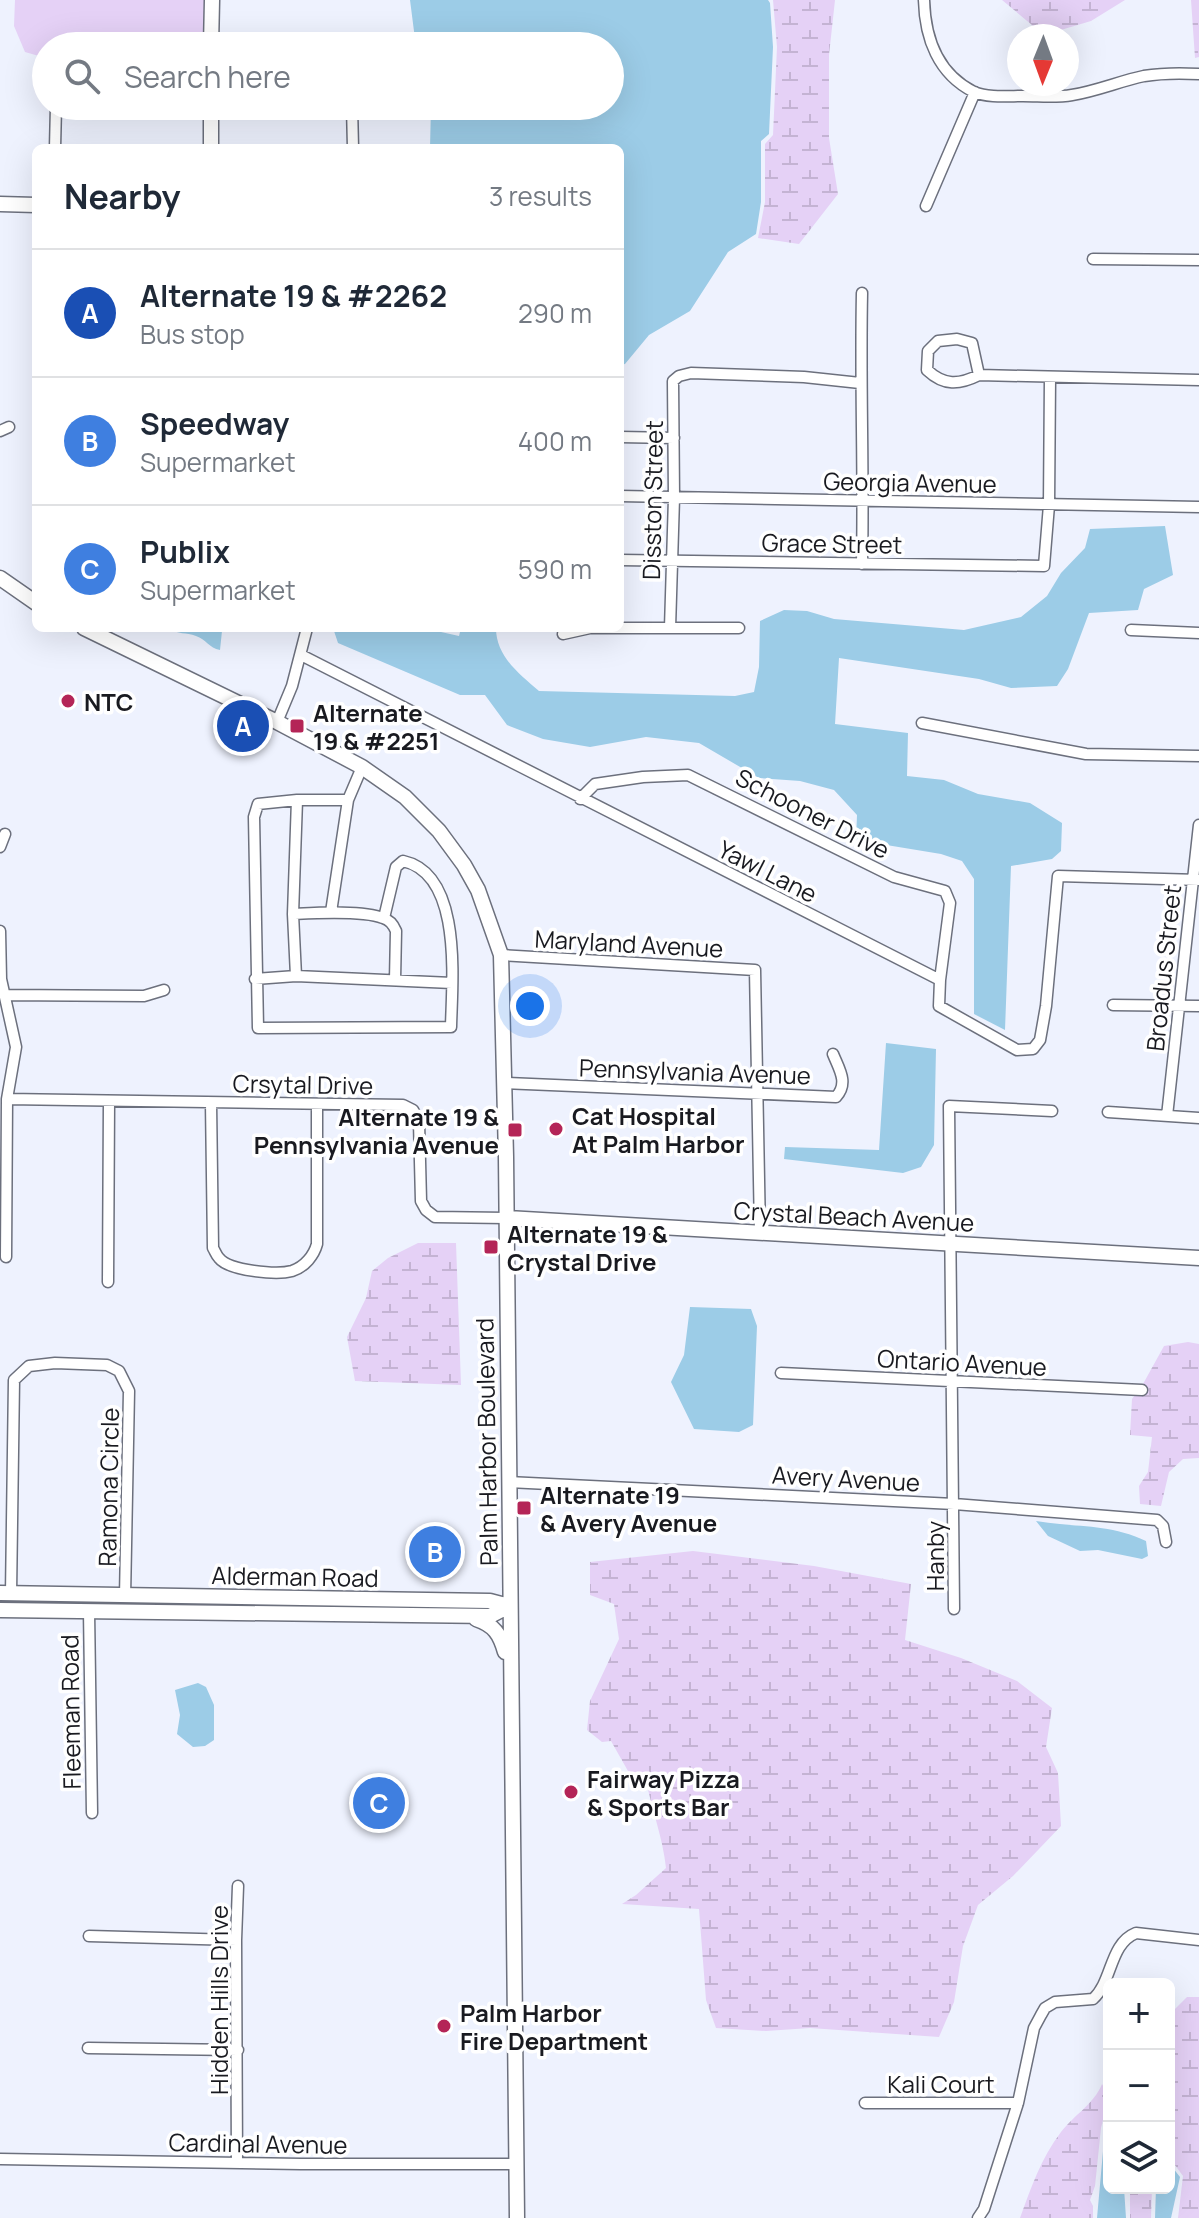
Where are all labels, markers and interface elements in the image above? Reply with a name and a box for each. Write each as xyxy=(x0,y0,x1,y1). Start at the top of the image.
north arrow xyxy=(1007,24,1079,96)
search box xyxy=(32,32,624,120)
icon: search xyxy=(60,54,104,98)
text: Search here xyxy=(124,56,291,97)
text: Nearby xyxy=(64,173,180,219)
text: 3 results xyxy=(489,178,592,214)
text: Alternate 19 & #2262 xyxy=(140,275,447,316)
text: A xyxy=(81,295,99,331)
text: 290 m xyxy=(518,295,592,331)
text: Bus stop xyxy=(140,316,245,352)
text: Speedway xyxy=(140,403,289,444)
street label: Disston Street xyxy=(634,420,670,580)
text: B xyxy=(82,423,98,459)
text: 400 m xyxy=(518,423,592,459)
text: Supermarket xyxy=(140,444,296,480)
street label: Georgia Avenue xyxy=(823,464,997,500)
street label: Grace Street xyxy=(761,525,903,561)
text: Publix xyxy=(140,531,230,572)
text: C xyxy=(80,551,100,587)
text: 590 m xyxy=(518,551,592,587)
text: Supermarket xyxy=(140,572,296,608)
place label: NTC xyxy=(84,685,134,718)
marker: NTC xyxy=(59,692,77,710)
pin: A xyxy=(217,696,269,756)
place label: Alternate 19 & #2251 xyxy=(313,696,440,757)
marker: Alternate 19 & #2251 xyxy=(288,717,306,735)
street label: Schooner Drive xyxy=(730,760,896,866)
street label: Yawl Lane xyxy=(713,832,823,910)
street label: Broadus Street xyxy=(1138,883,1188,1053)
street label: Maryland Avenue xyxy=(534,922,724,964)
your location xyxy=(510,986,550,1026)
street label: Pennsylvania Avenue xyxy=(579,1050,811,1092)
street label: Crsytal Drive xyxy=(232,1066,374,1102)
place label: Cat Hospital At Palm Harbor xyxy=(572,1099,745,1160)
place label: Alternate 19 & Pennsylvania Avenue xyxy=(254,1100,499,1161)
marker: Cat Hospital At Palm Harbor xyxy=(547,1120,565,1138)
marker: Alternate 19 & Pennsylvania Avenue xyxy=(506,1121,524,1139)
street label: Crystal Beach Avenue xyxy=(733,1193,975,1239)
place label: Alternate 19 & Crystal Drive xyxy=(507,1217,668,1278)
marker: Alternate 19 & Crystal Drive xyxy=(482,1238,500,1256)
street label: Palm Harbor Boulevard xyxy=(467,1318,505,1566)
street label: Ontario Avenue xyxy=(876,1341,1048,1383)
street label: Ramona Circle xyxy=(90,1407,126,1567)
street label: Avery Avenue xyxy=(771,1458,921,1498)
place label: Alternate 19 & Avery Avenue xyxy=(540,1478,717,1539)
marker: Alternate 19 & Avery Avenue xyxy=(515,1499,533,1517)
street label: Hanby xyxy=(918,1521,951,1591)
pin: B xyxy=(409,1522,461,1582)
street label: Alderman Road xyxy=(211,1558,379,1594)
street label: Fleeman Road xyxy=(52,1634,88,1790)
place label: Fairway Pizza & Sports Bar xyxy=(587,1762,740,1823)
pin: C xyxy=(353,1773,405,1833)
marker: Fairway Pizza & Sports Bar xyxy=(562,1783,580,1801)
street label: Hidden Hills Drive xyxy=(202,1905,235,2095)
map controls xyxy=(1103,1978,1175,2194)
button: + xyxy=(1103,1978,1175,2050)
place label: Palm Harbor Fire Department xyxy=(460,1996,648,2057)
marker: Palm Harbor Fire Department xyxy=(435,2017,453,2035)
button: − xyxy=(1103,2050,1175,2122)
street label: Kali Court xyxy=(887,2067,995,2100)
button: layers xyxy=(1103,2122,1175,2194)
street label: Cardinal Avenue xyxy=(168,2125,348,2161)

